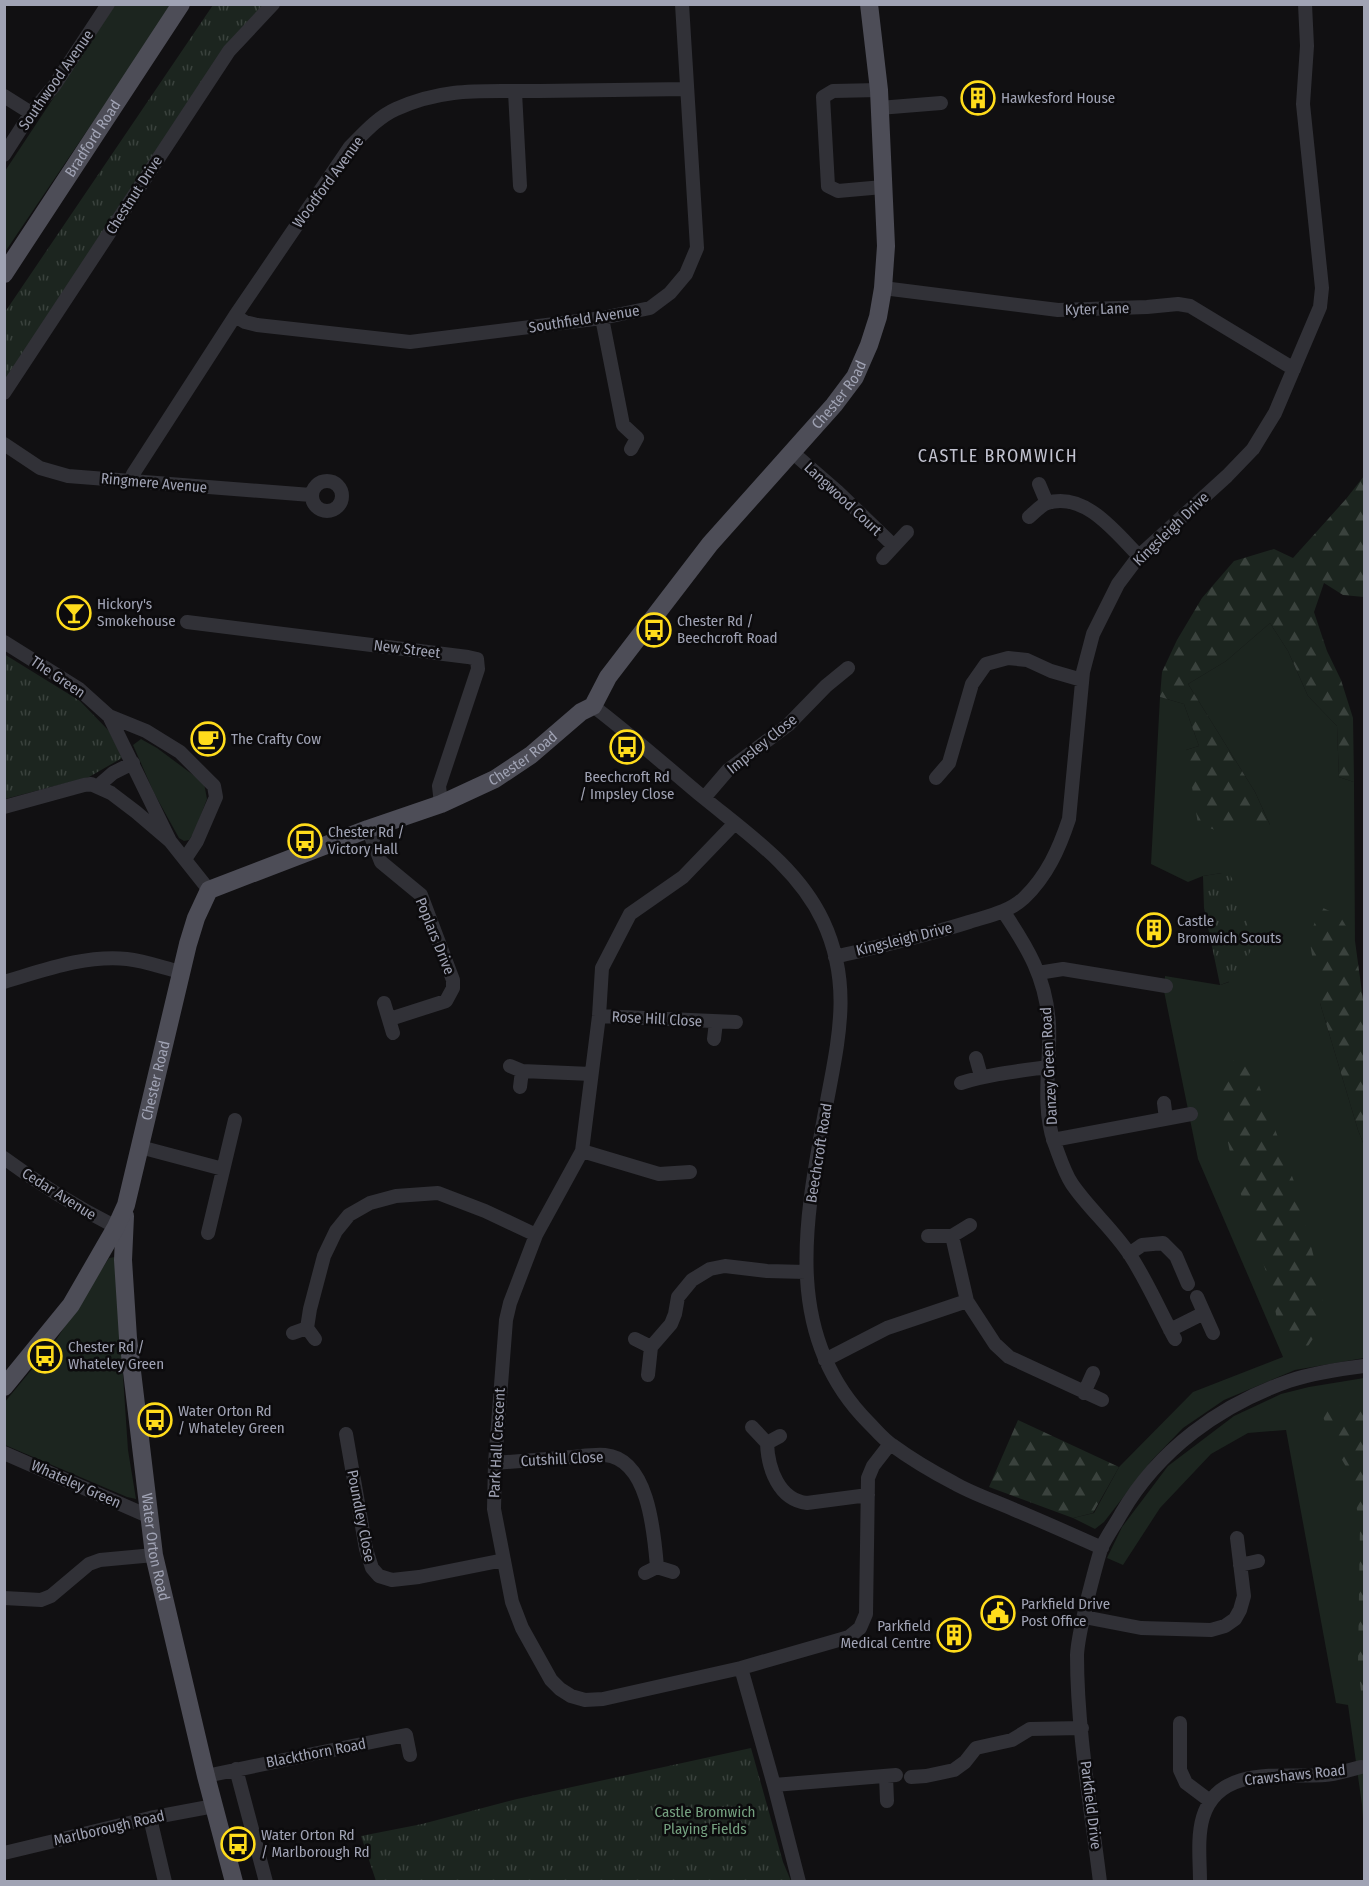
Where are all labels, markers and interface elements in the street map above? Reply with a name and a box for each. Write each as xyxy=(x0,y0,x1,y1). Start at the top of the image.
street label: Southwood Avenue xyxy=(15,26,97,134)
building icon: Hawkesford House xyxy=(960,80,996,116)
place label: Hawkesford House xyxy=(1001,89,1115,107)
street label: Bradford Road xyxy=(61,97,125,180)
street label: Woodford Avenue xyxy=(289,133,367,231)
street label: Chestnut Drive xyxy=(102,152,166,238)
street label: Kyter Lane xyxy=(1064,299,1130,319)
street label: Southfield Avenue xyxy=(527,301,641,337)
street label: Chester Road xyxy=(808,358,870,433)
district label: CASTLE BROMWICH xyxy=(918,445,1078,467)
street label: Langwood Court xyxy=(801,459,885,539)
street label: Ringmere Avenue xyxy=(100,469,208,497)
street label: Kingsleigh Drive xyxy=(1129,488,1213,570)
bar icon: Hickory's Smokehouse xyxy=(56,595,92,631)
place label: Hickory's Smokehouse xyxy=(97,595,176,630)
bus stop icon: Chester Rd / Beechcroft Road xyxy=(636,612,672,648)
place label: Chester Rd / Beechcroft Road xyxy=(677,612,778,647)
street label: New Street xyxy=(373,636,441,662)
street label: The Green xyxy=(27,652,89,702)
street label: Impsley Close xyxy=(724,710,800,778)
cafe icon: The Crafty Cow xyxy=(190,721,226,757)
street label: Chester Road xyxy=(486,727,561,790)
bus stop icon: Beechcroft Rd / Impsley Close xyxy=(609,729,645,765)
place label: The Crafty Cow xyxy=(231,730,321,748)
place label: Beechcroft Rd / Impsley Close xyxy=(580,768,674,803)
bus stop icon: Chester Rd / Victory Hall xyxy=(287,823,323,859)
place label: Chester Rd / Victory Hall xyxy=(328,823,405,858)
street label: Poplars Drive xyxy=(411,895,459,977)
building icon: Castle Bromwich Scouts xyxy=(1136,912,1172,948)
place label: Castle Bromwich Scouts xyxy=(1177,912,1282,947)
street label: Kingsleigh Drive xyxy=(854,918,954,960)
street label: Danzey Green Road xyxy=(1037,1007,1061,1125)
street label: Rose Hill Close xyxy=(611,1008,703,1030)
street label: Chester Road xyxy=(137,1039,174,1122)
street label: Beechcroft Road xyxy=(802,1102,836,1204)
street label: Cedar Avenue xyxy=(19,1164,99,1224)
bus stop icon: Chester Rd / Whateley Green xyxy=(27,1338,63,1374)
place label: Chester Rd / Whateley Green xyxy=(68,1338,164,1373)
street label: Park Hall Crescent xyxy=(485,1387,509,1499)
bus stop icon: Water Orton Rd / Whateley Green xyxy=(137,1402,173,1438)
place label: Water Orton Rd / Whateley Green xyxy=(178,1402,285,1437)
street label: Cutshill Close xyxy=(520,1448,604,1470)
street label: Whateley Green xyxy=(28,1456,124,1512)
street label: Poundley Close xyxy=(343,1468,379,1564)
street label: Water Orton Road xyxy=(138,1492,173,1602)
public building icon: Parkfield Drive Post Office xyxy=(980,1595,1016,1631)
place label: Parkfield Drive Post Office xyxy=(1021,1595,1110,1630)
place label: Parkfield Medical Centre xyxy=(840,1617,931,1652)
building icon: Parkfield Medical Centre xyxy=(936,1617,972,1653)
street label: Blackthorn Road xyxy=(265,1734,367,1772)
street label: Parkfield Drive xyxy=(1077,1760,1105,1850)
street label: Crawshaws Road xyxy=(1243,1761,1347,1789)
park label: Castle Bromwich Playing Fields xyxy=(654,1803,756,1838)
street label: Marlborough Road xyxy=(52,1806,166,1850)
bus stop icon: Water Orton Rd / Marlborough Rd xyxy=(220,1826,256,1862)
place label: Water Orton Rd / Marlborough Rd xyxy=(261,1826,370,1861)

